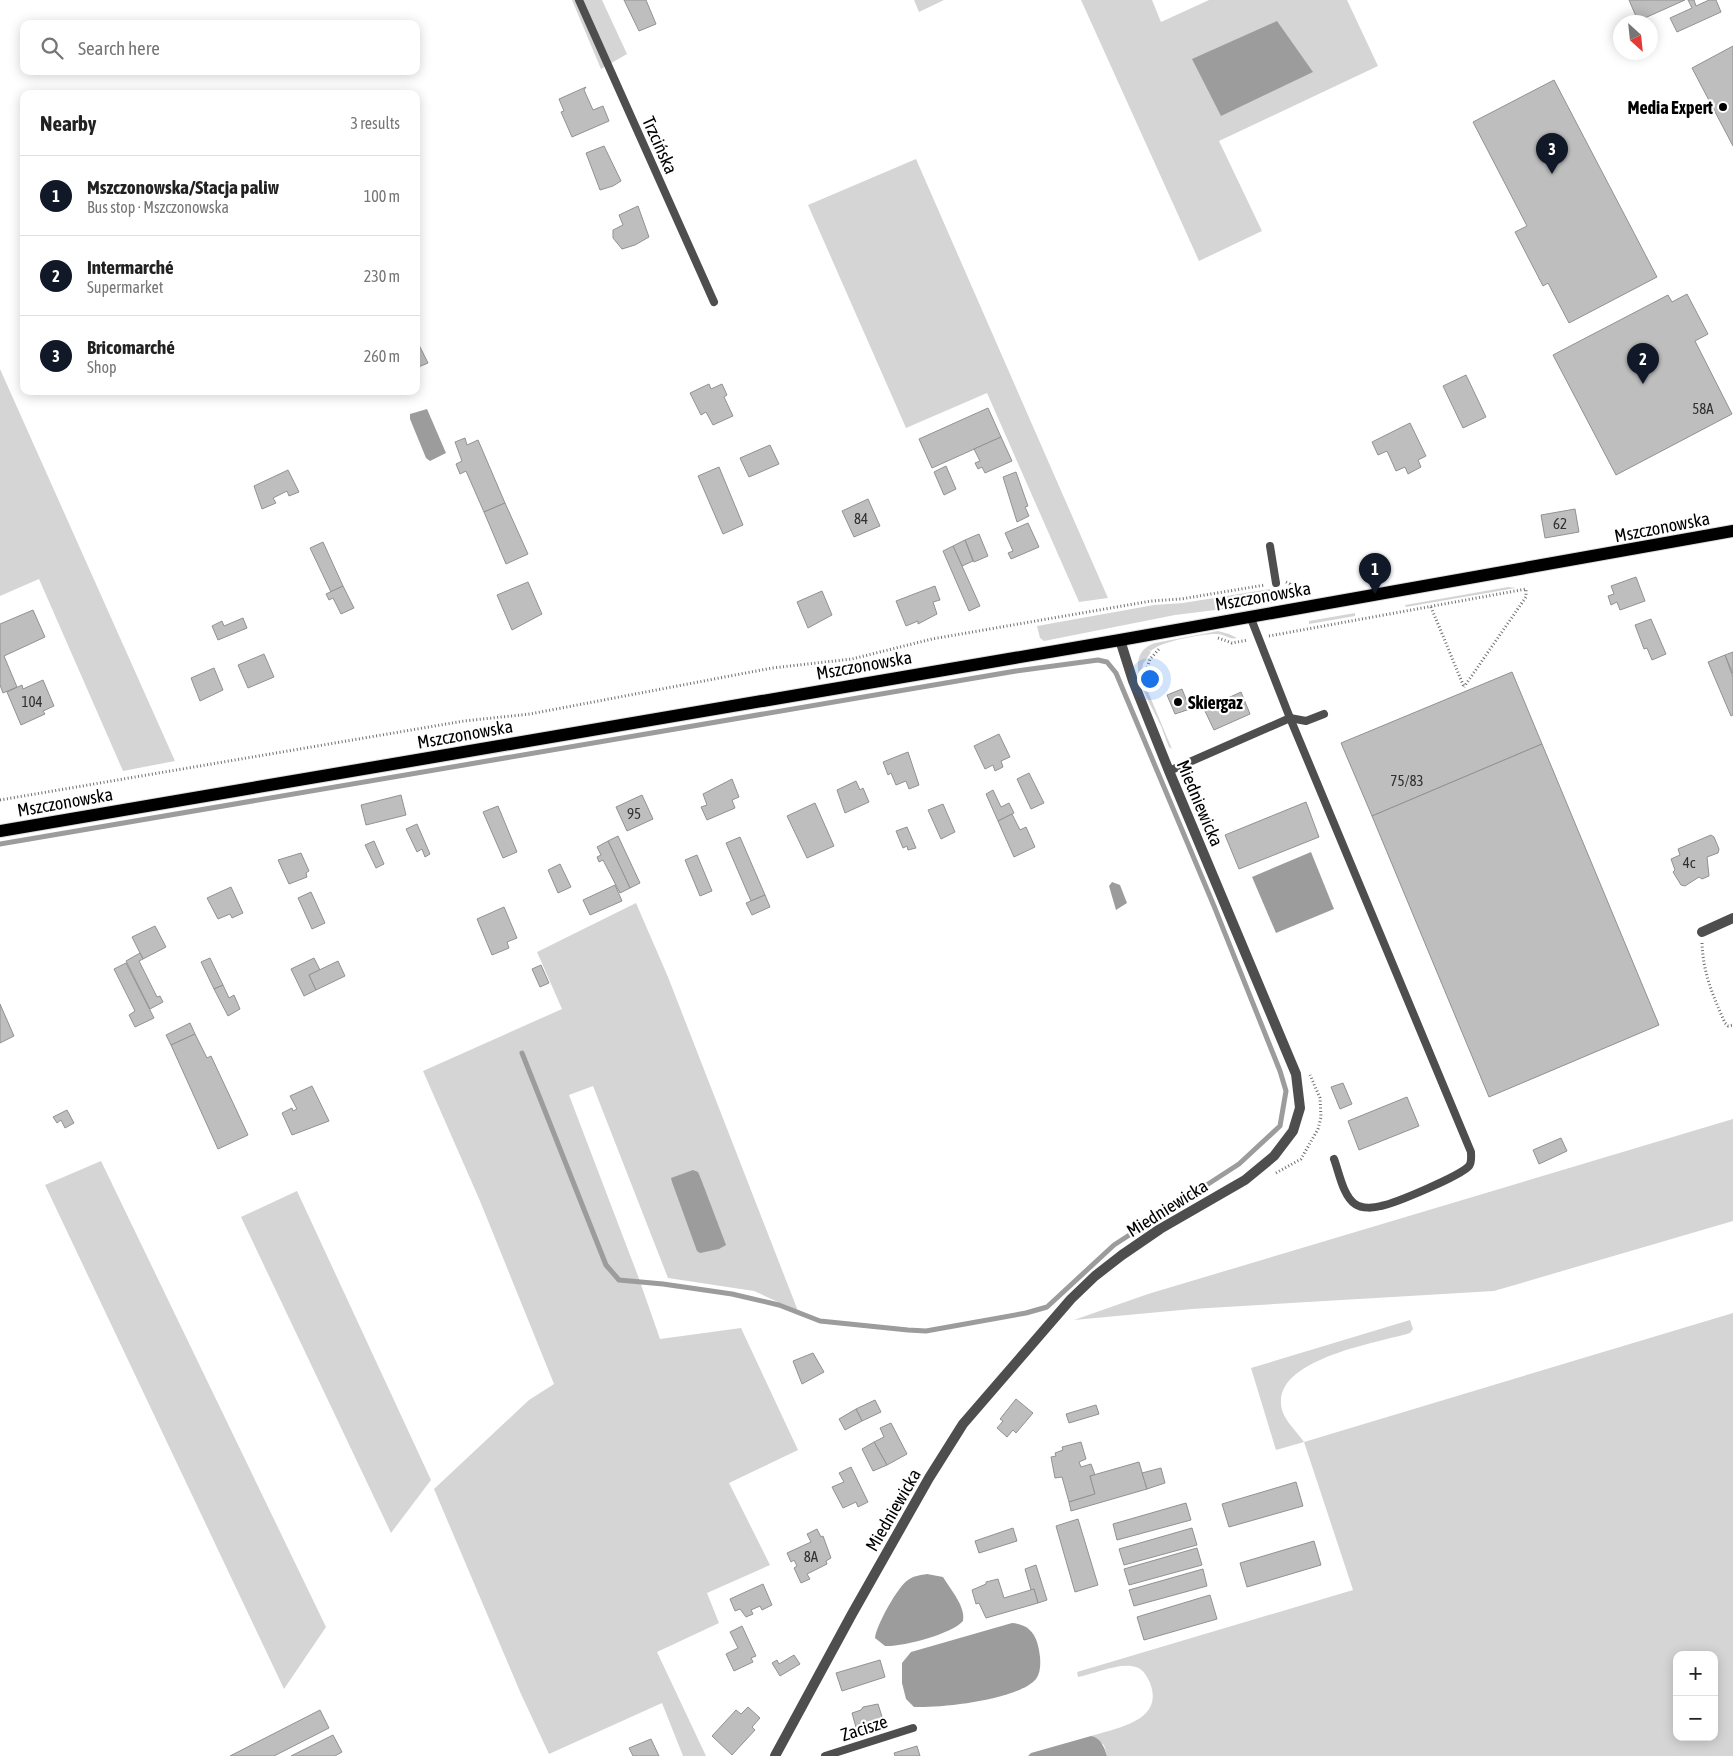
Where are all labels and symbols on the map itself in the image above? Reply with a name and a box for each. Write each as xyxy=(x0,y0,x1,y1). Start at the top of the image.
north arrow xyxy=(1613,15,1658,60)
place label: Media Expert xyxy=(1627,97,1714,118)
marker: Media Expert xyxy=(1717,101,1729,113)
street label: Trzcińska xyxy=(638,113,682,177)
pin: 3 xyxy=(1536,133,1568,174)
pin: 2 xyxy=(1627,343,1659,384)
house number: 58A xyxy=(1692,400,1714,417)
street label: Mszczonowska xyxy=(1613,507,1711,547)
house number: 84 xyxy=(854,510,868,527)
house number: 62 xyxy=(1553,515,1567,532)
pin: 1 xyxy=(1359,553,1391,594)
street label: Mszczonowska xyxy=(1214,577,1312,615)
street label: Mszczonowska xyxy=(815,646,913,684)
your location xyxy=(1137,666,1163,692)
place label: Skiergaz xyxy=(1188,692,1243,713)
house number: 104 xyxy=(21,693,43,710)
marker: Skiergaz xyxy=(1172,696,1184,708)
street label: Mszczonowska xyxy=(416,715,514,753)
street label: Miedniewicka xyxy=(1172,757,1228,849)
house number: 75/83 xyxy=(1390,772,1424,789)
street label: Mszczonowska xyxy=(16,783,114,821)
house number: 95 xyxy=(627,805,641,822)
house number: 4c xyxy=(1683,854,1696,871)
street label: Miedniewicka xyxy=(1123,1175,1211,1241)
street label: Miedniewicka xyxy=(861,1465,925,1555)
house number: 8A xyxy=(804,1548,819,1565)
street label: Zacisze xyxy=(838,1711,890,1745)

